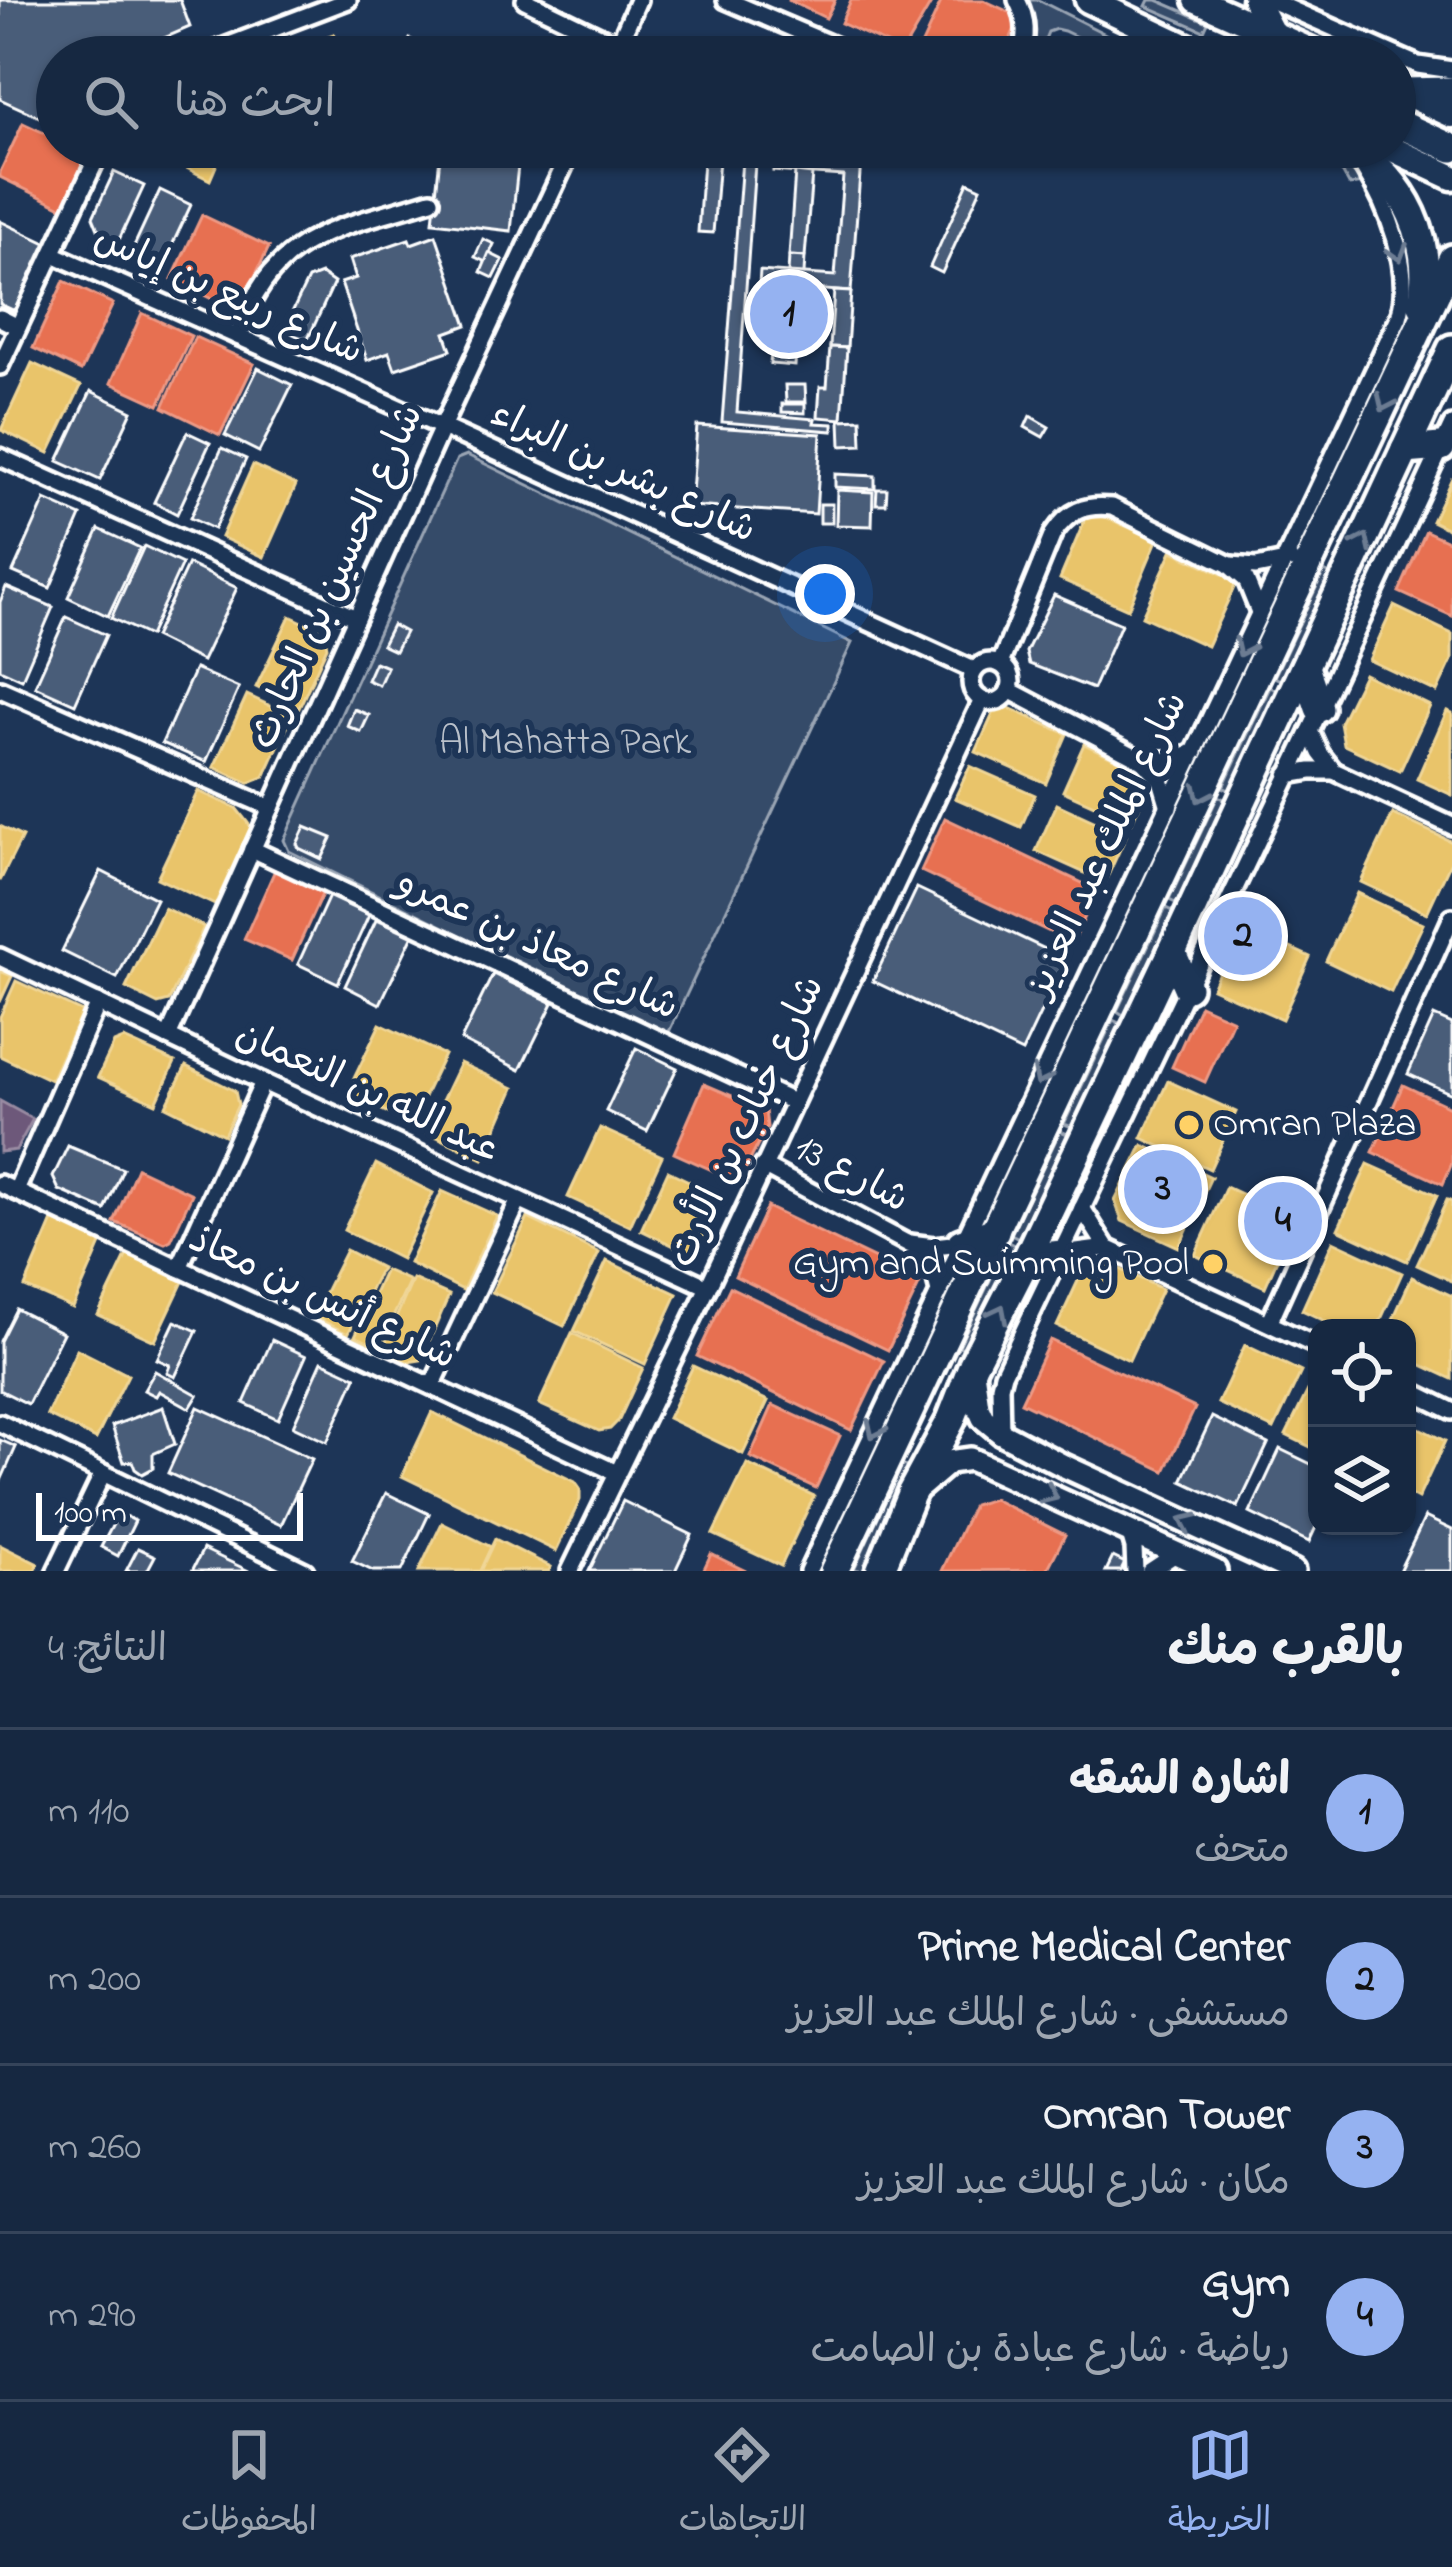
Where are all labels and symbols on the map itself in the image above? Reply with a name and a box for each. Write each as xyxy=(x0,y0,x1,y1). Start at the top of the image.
street label: شارع ربيع بن إياس xyxy=(84,211,372,381)
one-way arrow xyxy=(1384,242,1409,263)
pin: 1 xyxy=(750,269,828,359)
street label: شارع بشر بن البراء xyxy=(481,386,765,560)
one-way arrow xyxy=(1375,391,1399,412)
street label: شارع الحسين بن الحارث xyxy=(236,395,440,759)
one-way arrow xyxy=(1349,533,1372,554)
your location xyxy=(795,564,855,624)
one-way arrow xyxy=(1234,636,1257,657)
street label: شارع الملك عبد العزيز xyxy=(1011,683,1204,1010)
park label: Al Mahatta Park xyxy=(439,715,692,772)
one-way arrow xyxy=(1192,782,1215,803)
street label: شارع معاذ بن عمرو xyxy=(384,854,688,1036)
pin: 2 xyxy=(1204,891,1282,981)
street label: شارع خباب بن الأرت xyxy=(654,966,841,1277)
street label: عبد الله بن النعمان xyxy=(225,1007,509,1179)
one-way arrow xyxy=(1032,1065,1055,1086)
place label: Omran Plaza xyxy=(1213,1097,1416,1154)
marker: Omran Plaza xyxy=(1176,1112,1202,1138)
street label: شارع 13 xyxy=(783,1121,919,1229)
pin: 3 xyxy=(1124,1144,1202,1234)
pin: 4 xyxy=(1244,1176,1322,1266)
street label: شارع أنس بن معاذ xyxy=(179,1212,465,1386)
place label: Gym and Swimming Pool xyxy=(793,1236,1189,1293)
marker: Gym and Swimming Pool xyxy=(1200,1251,1226,1277)
one-way arrow xyxy=(985,1304,1008,1325)
one-way arrow xyxy=(866,1418,889,1439)
one-way arrow xyxy=(1039,1481,1060,1505)
scale bar xyxy=(36,1487,303,1540)
one-way arrow xyxy=(1178,1513,1199,1537)

